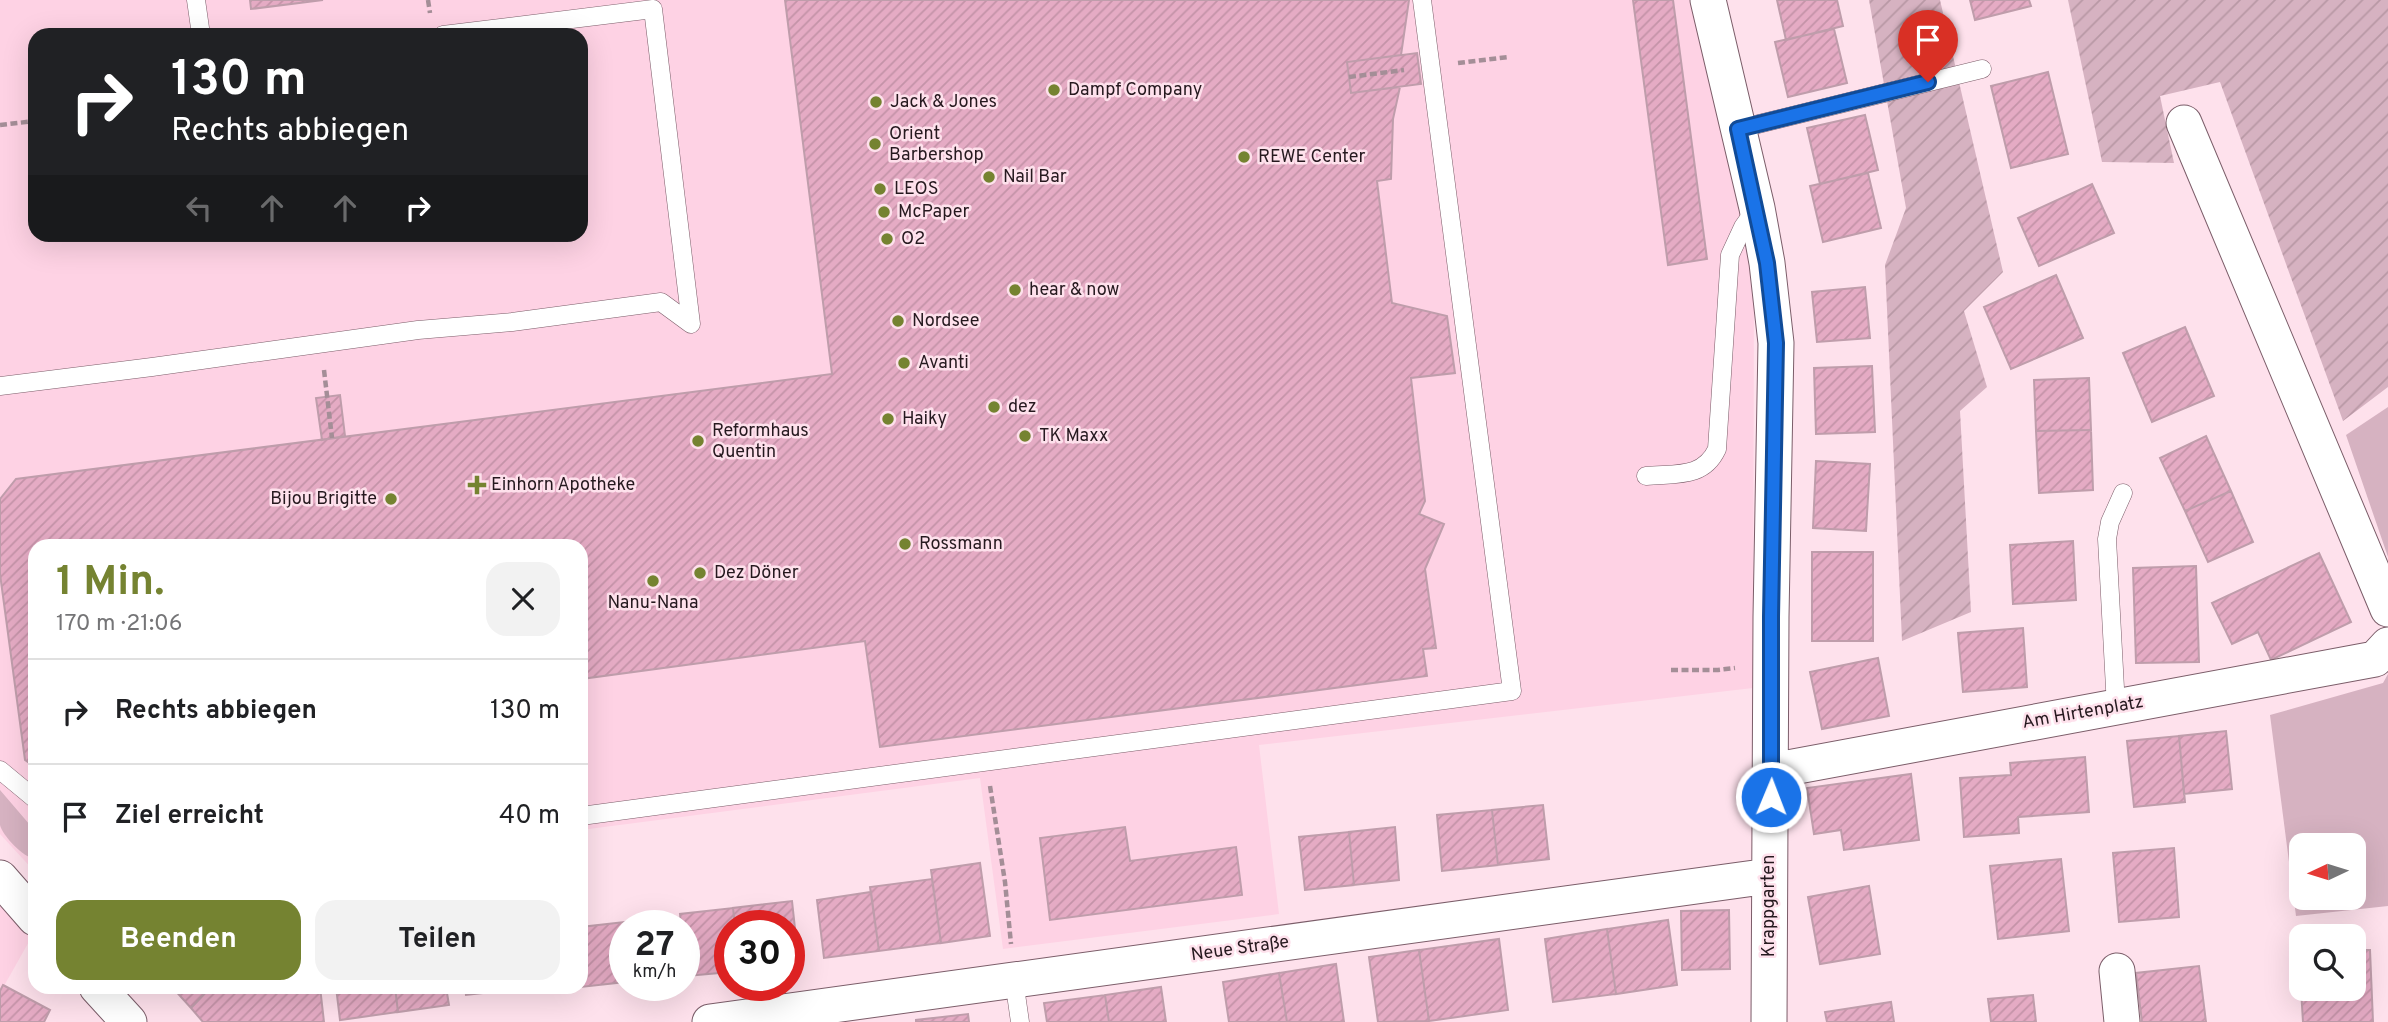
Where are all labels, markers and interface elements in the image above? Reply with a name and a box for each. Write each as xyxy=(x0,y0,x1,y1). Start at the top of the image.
pin xyxy=(1898,10,1958,82)
icon: arrive xyxy=(1909,21,1947,59)
text: 130 m xyxy=(171,51,307,113)
icon: right xyxy=(56,56,147,147)
place label: Dampf Company xyxy=(1068,79,1202,102)
marker: Dampf Company xyxy=(1046,82,1062,98)
place label: Jack & Jones xyxy=(890,91,997,114)
marker: Jack & Jones xyxy=(868,94,884,110)
text: Rechts abbiegen xyxy=(171,112,409,152)
place label: Orient Barbershop xyxy=(889,123,984,167)
marker: Orient Barbershop xyxy=(867,136,883,152)
place label: REWE Center xyxy=(1258,146,1366,169)
marker: REWE Center xyxy=(1236,149,1252,165)
place label: Nail Bar xyxy=(1003,166,1067,189)
marker: Nail Bar xyxy=(981,169,997,185)
place label: LEOS xyxy=(894,178,939,201)
marker: LEOS xyxy=(872,181,888,197)
icon: left xyxy=(180,189,218,227)
icon: ahead xyxy=(253,189,291,227)
icon: ahead xyxy=(326,189,364,227)
icon: right xyxy=(399,189,437,227)
place label: McPaper xyxy=(898,201,970,224)
marker: McPaper xyxy=(876,204,892,220)
place label: O2 xyxy=(901,228,925,251)
marker: O2 xyxy=(879,231,895,247)
place label: hear & now xyxy=(1029,279,1120,302)
marker: hear & now xyxy=(1007,282,1023,298)
place label: Nordsee xyxy=(912,310,979,333)
marker: Nordsee xyxy=(890,313,906,329)
place label: Avanti xyxy=(918,352,969,375)
marker: Avanti xyxy=(896,355,912,371)
place label: dez xyxy=(1008,396,1037,419)
marker: dez xyxy=(986,399,1002,415)
place label: Haiky xyxy=(902,408,947,431)
marker: Haiky xyxy=(880,411,896,427)
place label: Reformhaus Quentin xyxy=(712,420,809,464)
place label: TK Maxx xyxy=(1039,425,1108,448)
marker: TK Maxx xyxy=(1017,428,1033,444)
marker: Reformhaus Quentin xyxy=(690,433,706,449)
place label: Einhorn Apotheke xyxy=(491,474,635,497)
marker: Einhorn Apotheke xyxy=(469,477,485,493)
place label: Bijou Brigitte xyxy=(270,488,377,511)
marker: Bijou Brigitte xyxy=(383,491,399,507)
place label: Rossmann xyxy=(919,533,1003,556)
marker: Rossmann xyxy=(897,536,913,552)
text: 1 Min. xyxy=(56,557,165,610)
button: close xyxy=(486,562,560,636)
place label: Dez Döner xyxy=(714,562,799,585)
marker: Dez Döner xyxy=(692,565,708,581)
marker: Nanu-Nana xyxy=(645,573,661,589)
place label: Nanu-Nana xyxy=(608,592,698,615)
text: 170 m · 21:06 xyxy=(56,610,183,639)
street label: Am Hirtenplatz xyxy=(2021,691,2145,735)
icon: right xyxy=(56,693,94,731)
text: Rechts abbiegen xyxy=(115,695,317,728)
text: 130 m xyxy=(490,695,560,728)
position arrow xyxy=(1734,760,1808,834)
icon: arrive xyxy=(56,798,94,836)
text: Ziel erreicht xyxy=(115,800,264,833)
text: 40 m xyxy=(499,800,560,833)
north arrow xyxy=(2289,833,2366,910)
map controls xyxy=(2289,833,2366,1001)
street label: Krappgarten xyxy=(1758,855,1781,957)
button: Beenden xyxy=(56,900,301,980)
button: Teilen xyxy=(315,900,560,980)
speed limit sign: 30 xyxy=(714,910,805,1001)
text: 27 xyxy=(635,924,674,968)
button: search xyxy=(2289,924,2366,1001)
street label: Neue Straße xyxy=(1189,931,1291,967)
text: km/h xyxy=(633,961,676,984)

